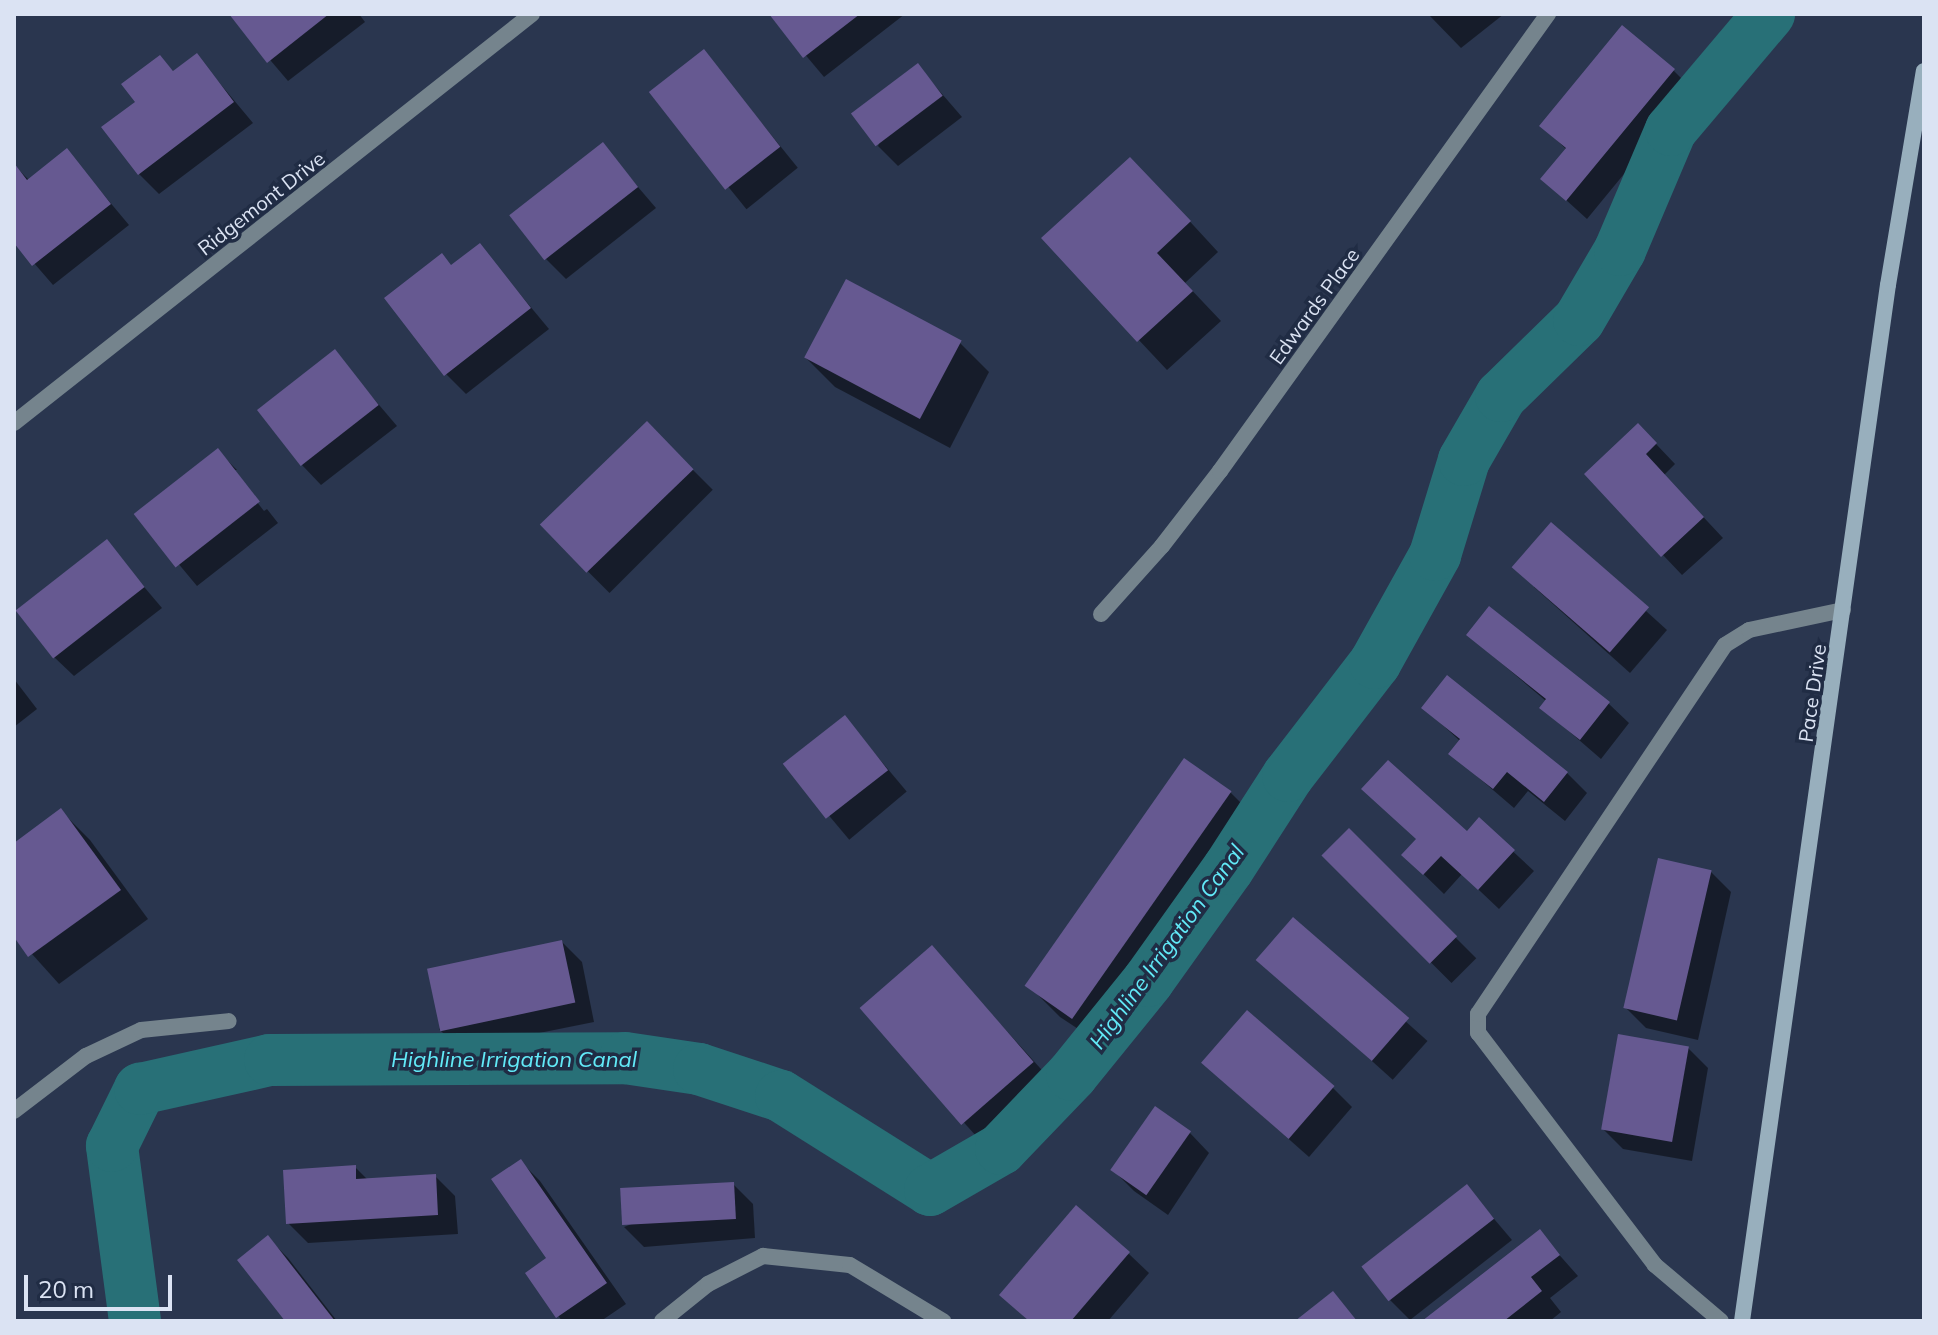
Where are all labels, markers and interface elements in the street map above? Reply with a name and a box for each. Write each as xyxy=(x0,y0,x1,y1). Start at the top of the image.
street label: Ridgemont Drive xyxy=(193,146,329,260)
street label: Edwards Place xyxy=(1264,243,1364,369)
street label: Pace Drive xyxy=(1793,642,1831,744)
water label: Highline Irrigation Canal xyxy=(1084,840,1250,1054)
water label: Highline Irrigation Canal xyxy=(391,1047,637,1073)
scale bar xyxy=(28,1259,176,1309)
text: 20 m xyxy=(38,1274,94,1304)

